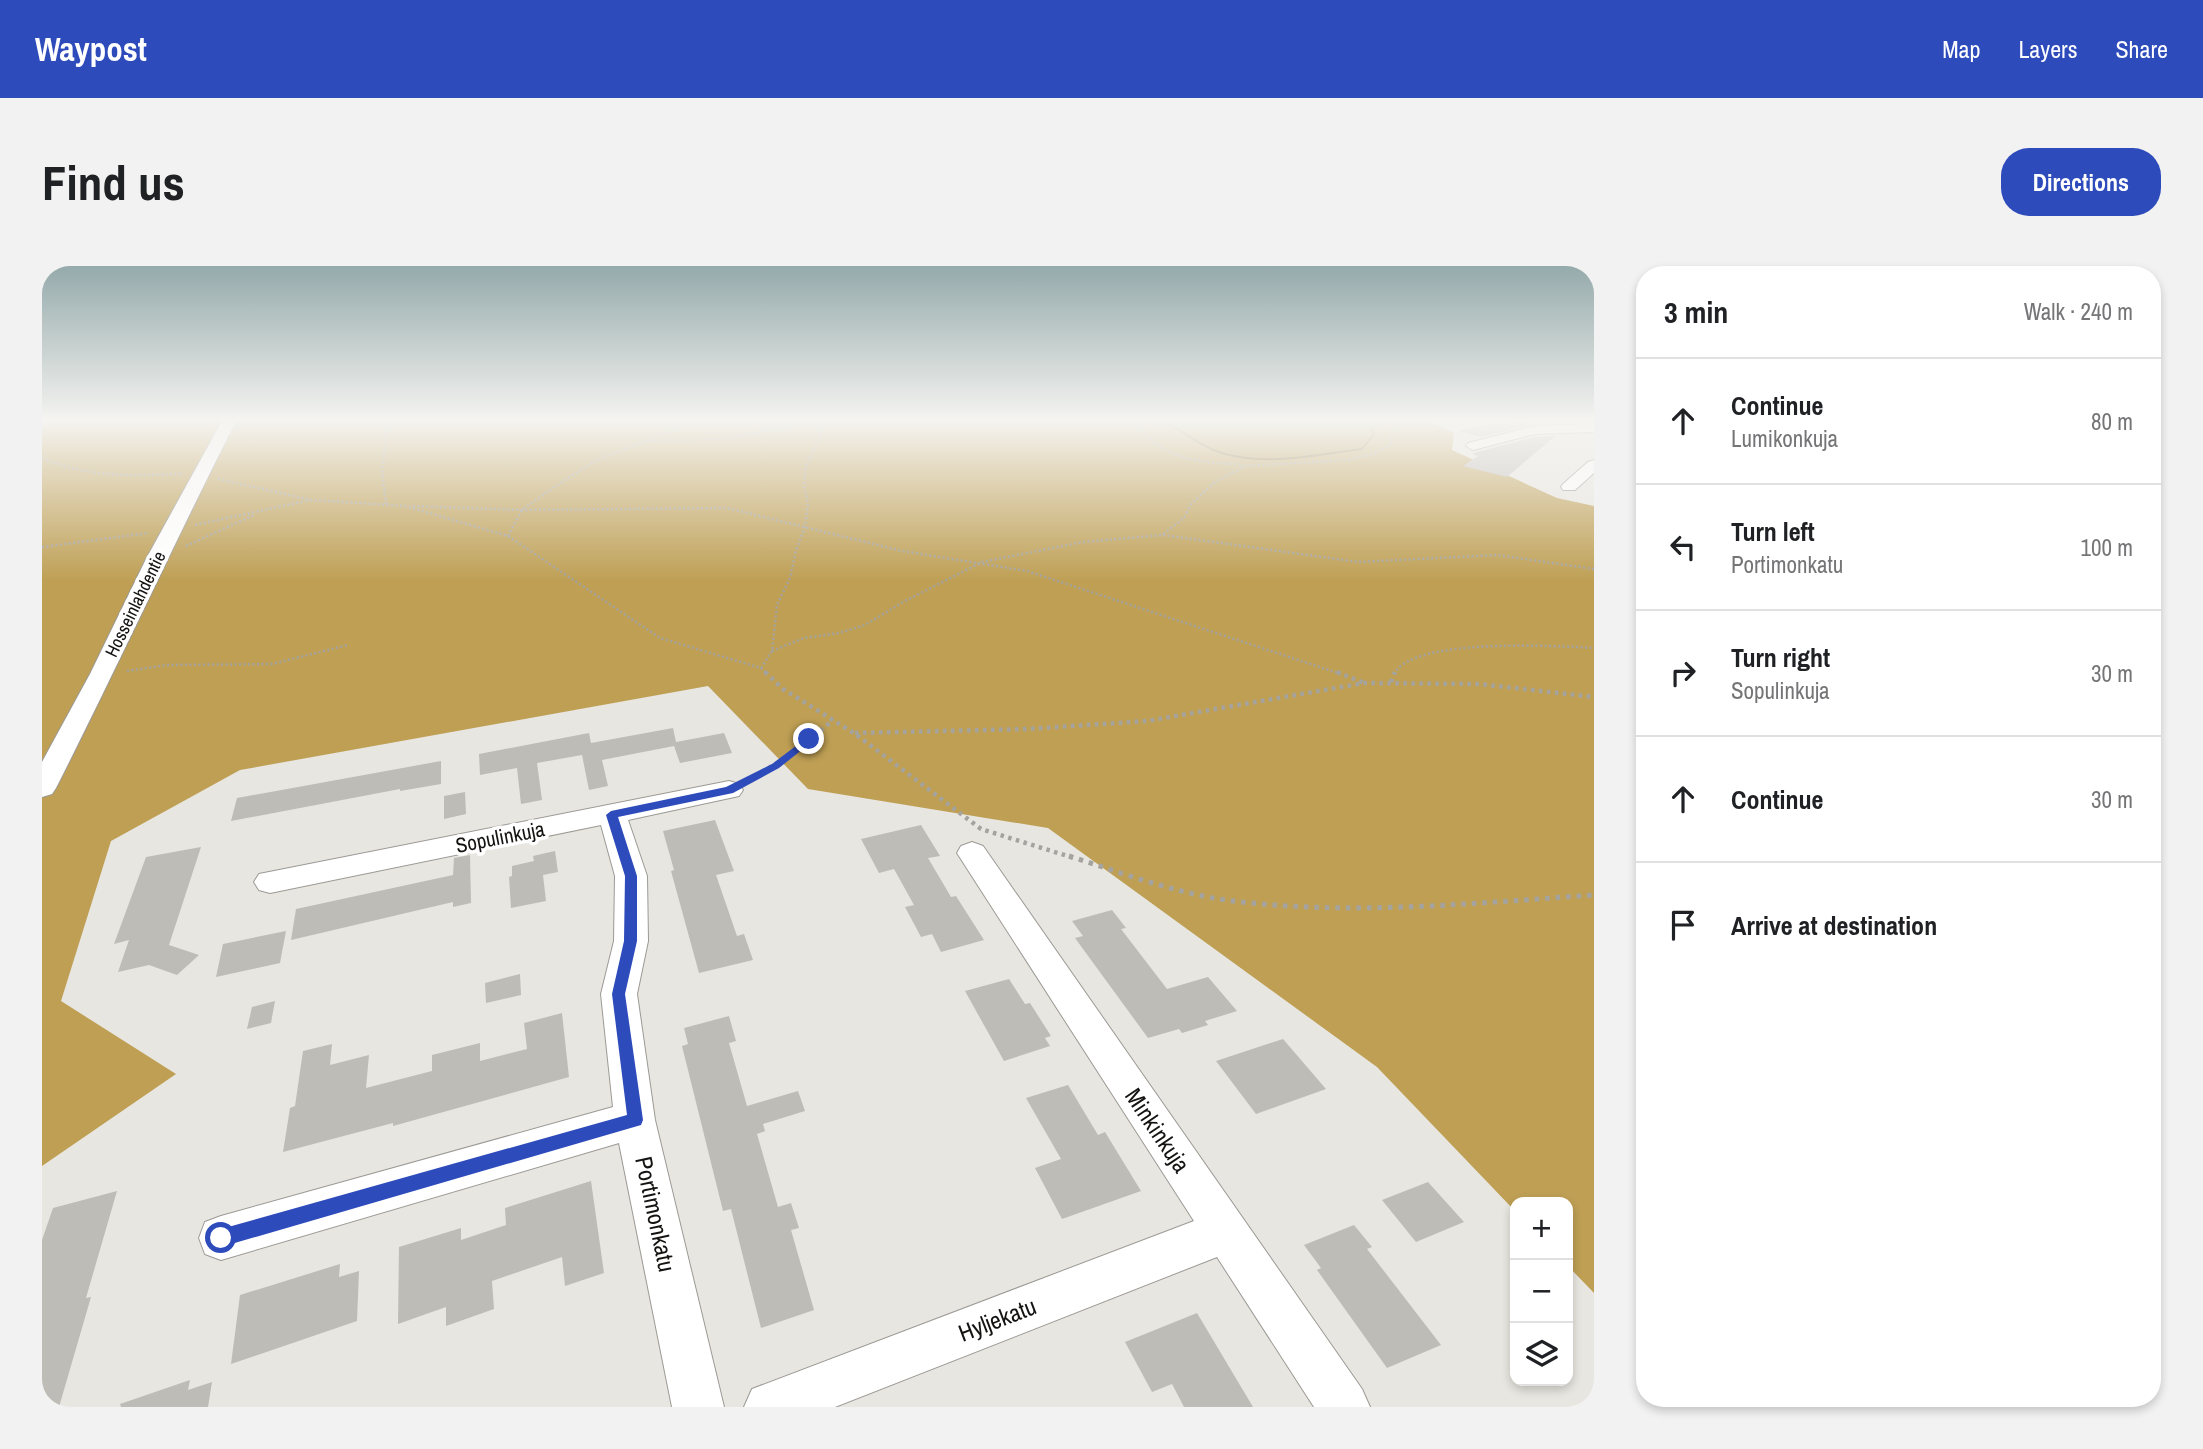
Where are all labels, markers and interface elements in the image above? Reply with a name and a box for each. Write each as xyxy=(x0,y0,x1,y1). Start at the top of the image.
text: Waypost xyxy=(35,27,147,71)
text: Map xyxy=(1942,33,1980,65)
text: Layers xyxy=(2018,33,2077,65)
text: Share xyxy=(2115,33,2168,65)
button: Directions xyxy=(2001,148,2161,216)
text: Find us xyxy=(42,149,185,215)
text: 3 min xyxy=(1664,292,1728,332)
text: Walk · 240 m xyxy=(2024,296,2133,327)
text: Continue xyxy=(1731,388,1823,423)
icon: ahead xyxy=(1664,402,1702,440)
text: 80 m xyxy=(2091,406,2133,437)
text: Lumikonkuja xyxy=(1731,423,1838,454)
text: Turn left xyxy=(1731,514,1815,549)
icon: left xyxy=(1664,528,1702,566)
text: 100 m xyxy=(2081,532,2133,563)
street label: Hosseinlahdentie xyxy=(99,547,171,661)
text: Portimonkatu xyxy=(1731,549,1843,580)
text: Turn right xyxy=(1731,640,1830,675)
icon: right xyxy=(1664,654,1702,692)
text: 30 m xyxy=(2091,658,2133,689)
text: Sopulinkuja xyxy=(1731,675,1830,706)
route end xyxy=(793,723,824,754)
icon: ahead xyxy=(1664,780,1702,818)
text: Continue xyxy=(1731,782,1823,817)
text: 30 m xyxy=(2091,784,2133,815)
street label: Sopulinkuja xyxy=(453,814,547,860)
icon: arrive xyxy=(1664,906,1702,944)
text: Arrive at destination xyxy=(1731,908,1937,943)
street label: Minkinkuja xyxy=(1118,1082,1198,1178)
street label: Portimonkatu xyxy=(628,1153,684,1275)
map controls xyxy=(1510,1197,1573,1386)
button: + xyxy=(1510,1197,1573,1260)
route start xyxy=(205,1222,236,1253)
button: − xyxy=(1510,1260,1573,1323)
street label: Hyljekatu xyxy=(953,1290,1041,1348)
button: layers xyxy=(1510,1323,1573,1386)

